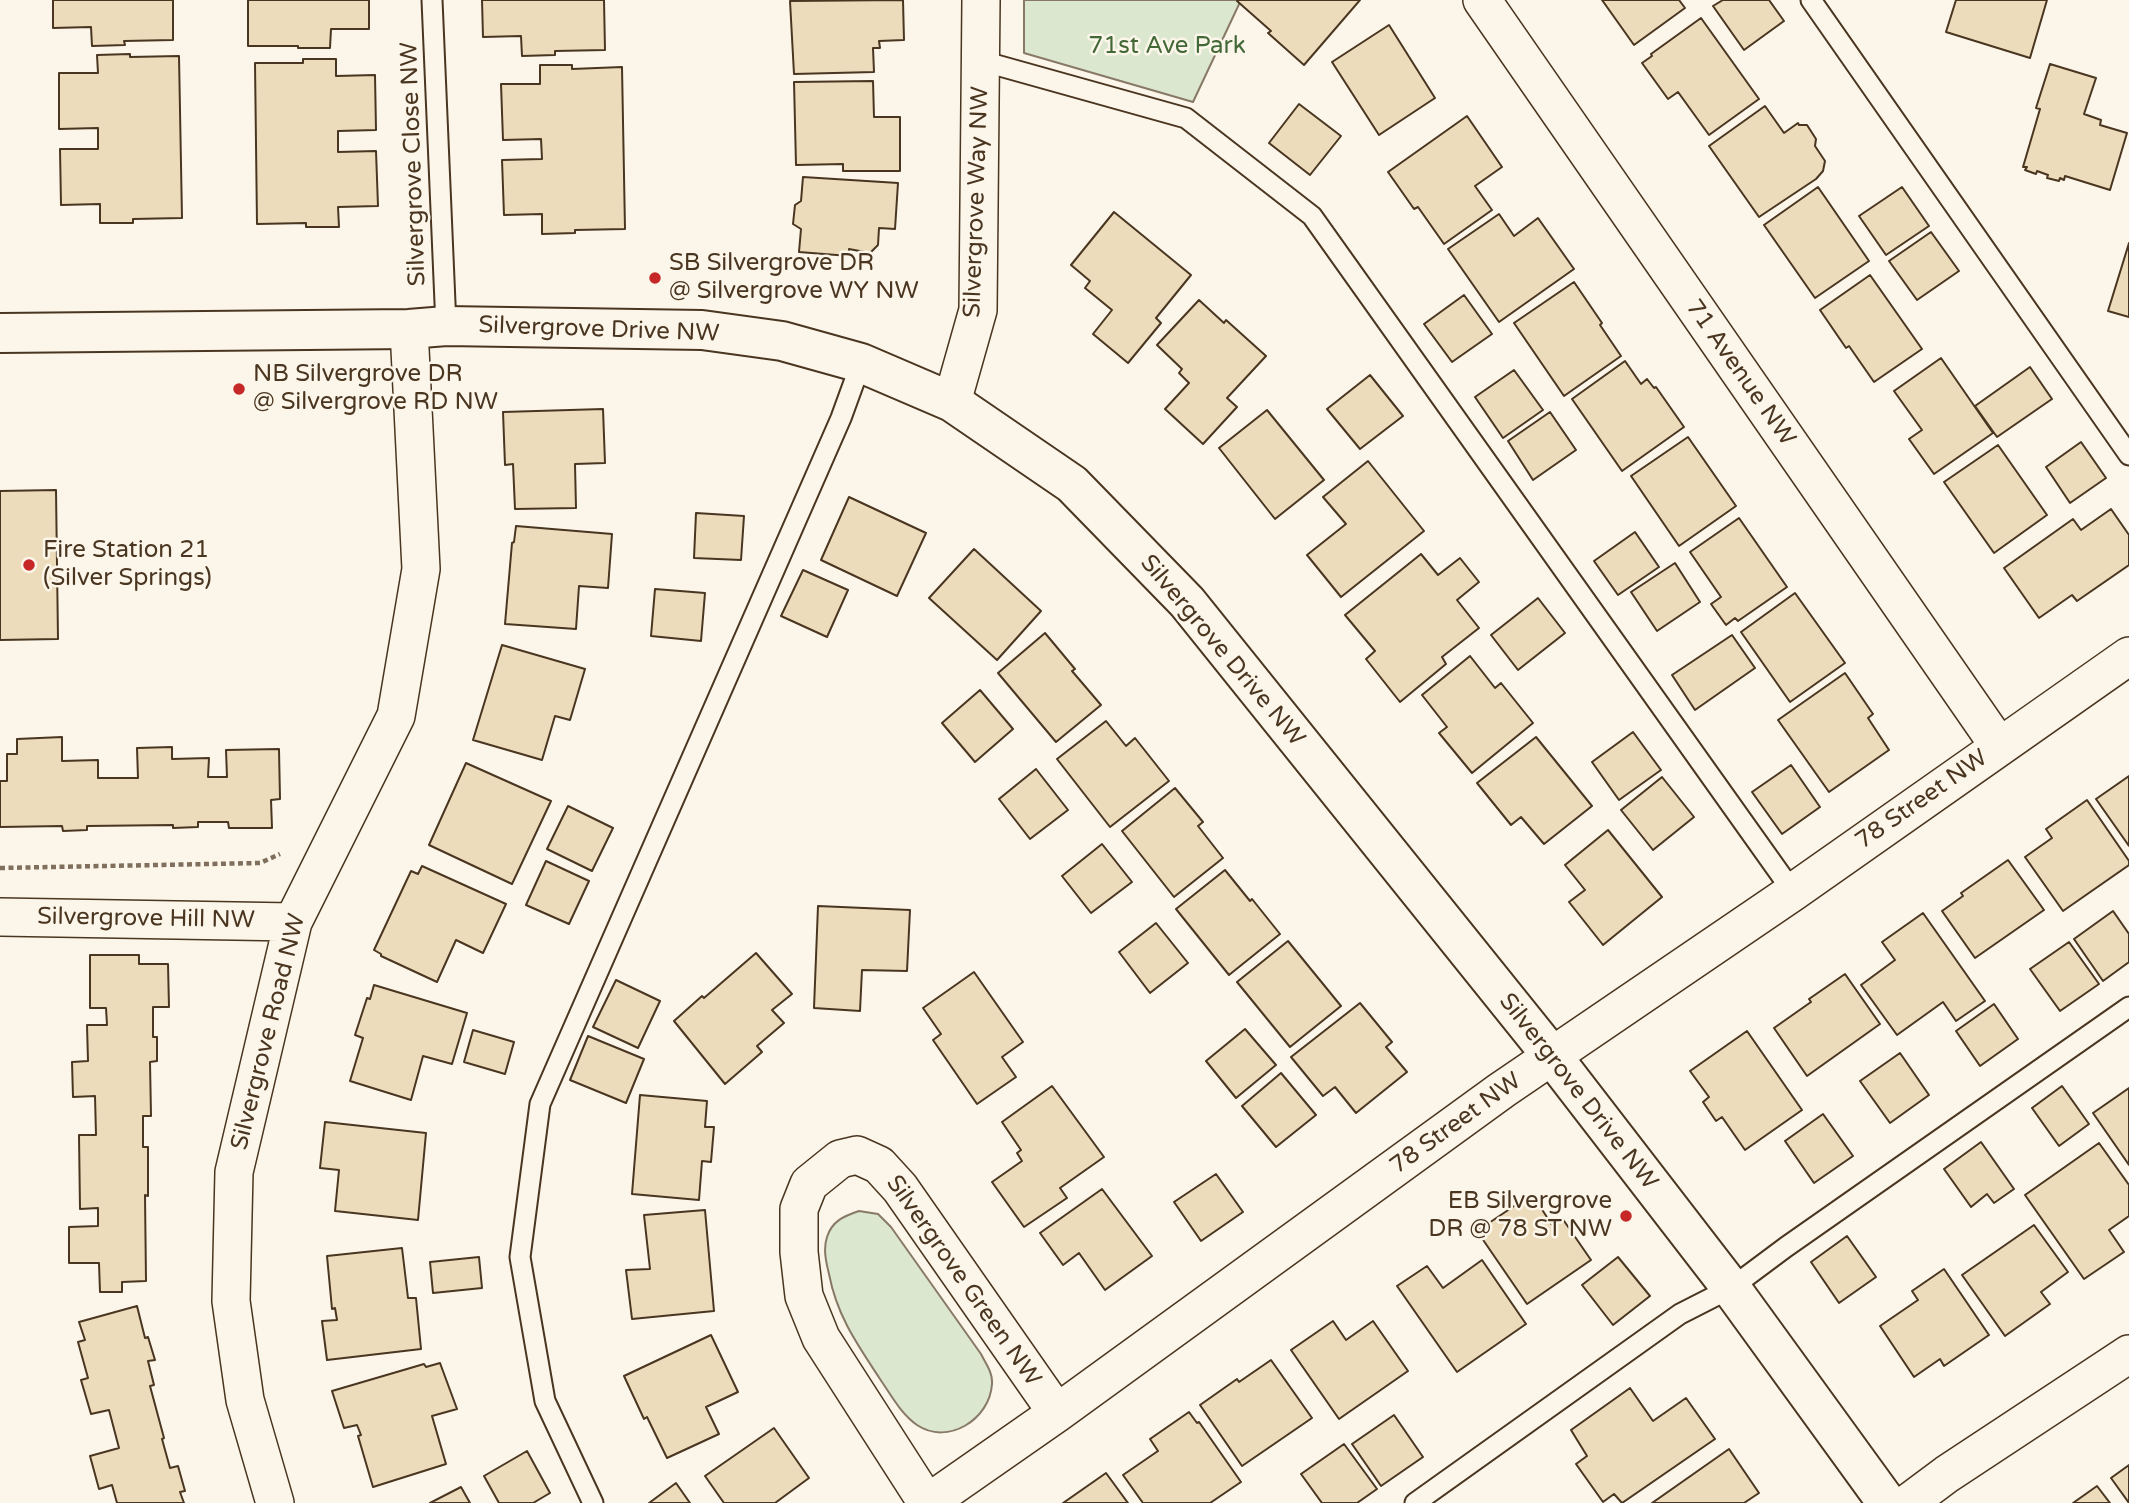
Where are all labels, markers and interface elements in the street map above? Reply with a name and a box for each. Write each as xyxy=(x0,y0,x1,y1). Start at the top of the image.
park label: 71st Ave Park xyxy=(1088,33,1246,61)
street label: Silvergrove Close NW xyxy=(395,41,433,287)
street label: Silvergrove Way NW xyxy=(959,86,995,318)
place label: SB Silvergrove DR @ Silvergrove WY NW xyxy=(669,250,919,306)
marker: SB Silvergrove DR @ Silvergrove WY NW xyxy=(647,270,663,286)
street label: 71 Avenue NW xyxy=(1679,294,1801,452)
street label: Silvergrove Drive NW xyxy=(478,311,720,349)
place label: NB Silvergrove DR @ Silvergrove RD NW xyxy=(253,361,498,417)
marker: NB Silvergrove DR @ Silvergrove RD NW xyxy=(231,381,247,397)
place label: Fire Station 21 (Silver Springs) xyxy=(43,537,212,593)
street label: Silvergrove Drive NW xyxy=(1133,549,1311,753)
marker: Fire Station 21 (Silver Springs) xyxy=(21,557,37,573)
street label: 78 Street NW xyxy=(1850,744,1994,856)
street label: Silvergrove Hill NW xyxy=(37,903,255,935)
street label: Silvergrove Road NW xyxy=(226,911,312,1153)
street label: Silvergrove Drive NW xyxy=(1492,988,1664,1196)
street label: 78 Street NW xyxy=(1385,1067,1527,1181)
street label: Silvergrove Green NW xyxy=(879,1170,1047,1392)
place label: EB Silvergrove DR @ 78 ST NW xyxy=(1428,1188,1612,1244)
marker: EB Silvergrove DR @ 78 ST NW xyxy=(1618,1208,1634,1224)

